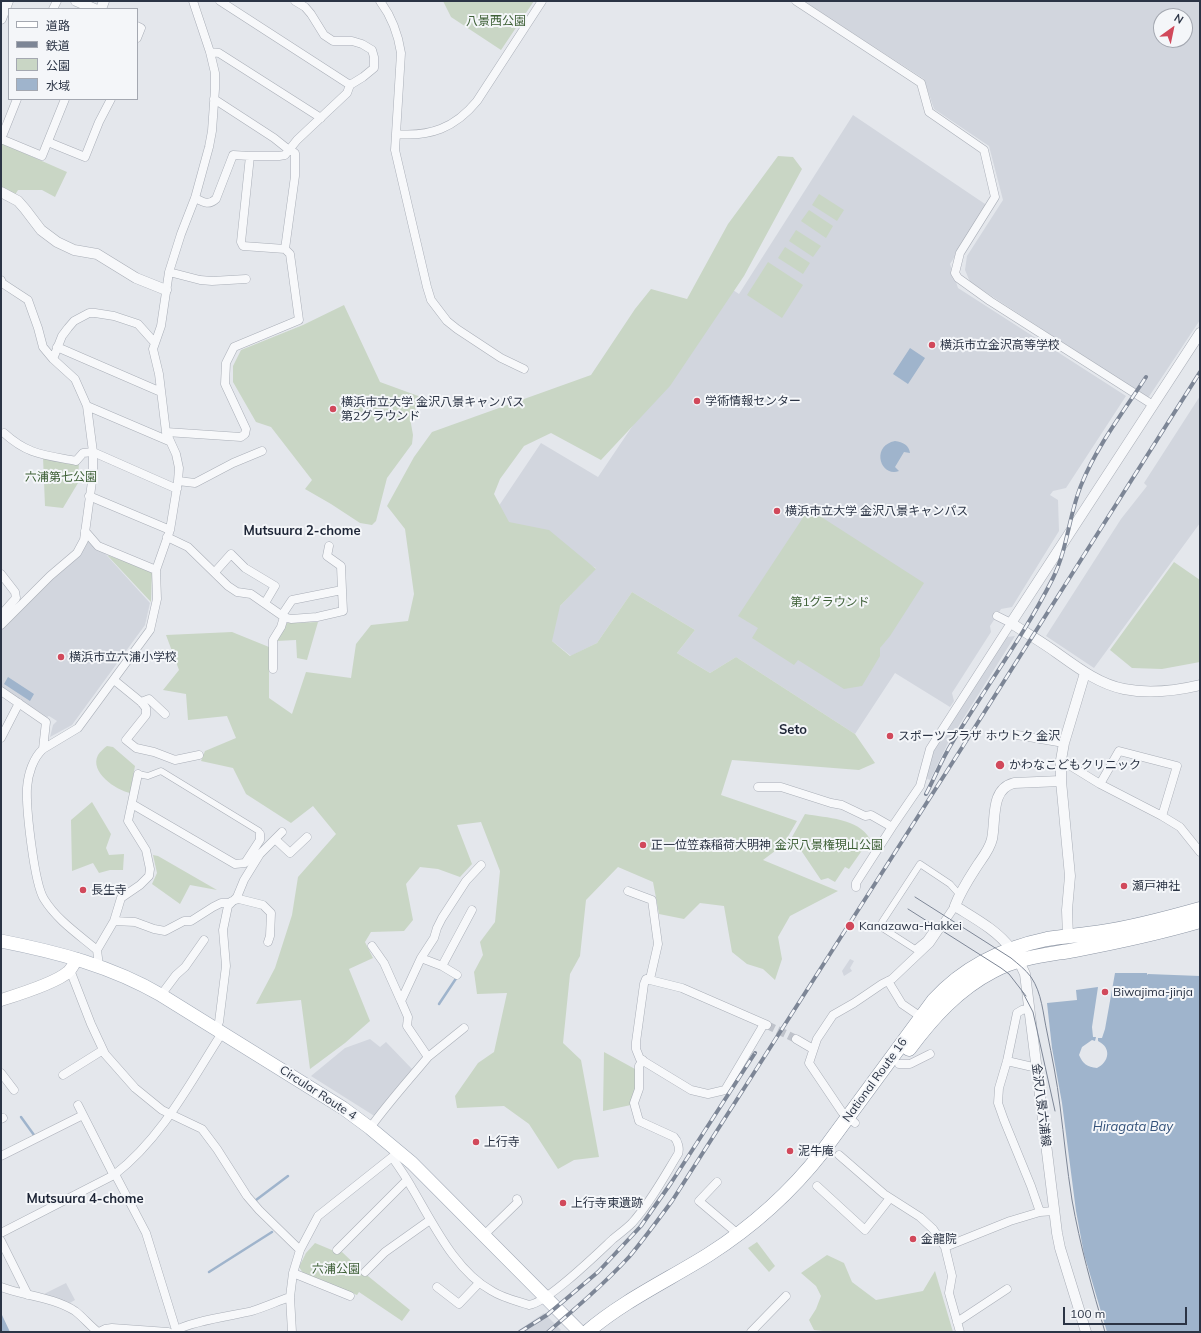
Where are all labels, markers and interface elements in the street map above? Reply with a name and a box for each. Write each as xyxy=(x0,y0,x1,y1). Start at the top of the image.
legend xyxy=(8,8,138,100)
north arrow xyxy=(1153,8,1193,48)
text: N xyxy=(1172,11,1186,27)
park label: 八景西公園 xyxy=(466,14,526,28)
text: 道路 xyxy=(46,18,70,33)
text: 鉄道 xyxy=(46,38,70,53)
text: 公園 xyxy=(46,58,70,73)
text: 水域 xyxy=(46,78,70,93)
place label: 横浜市立金沢高等学校 xyxy=(940,338,1060,352)
marker: 横浜市立金沢高等学校 xyxy=(927,340,937,350)
place label: 学術情報センター xyxy=(705,394,801,408)
place label: 横浜市立大学 金沢八景キャンパス 第2グラウンド xyxy=(341,395,524,423)
marker: 学術情報センター xyxy=(692,396,702,406)
marker: 横浜市立大学 金沢八景キャンパス 第2グラウンド xyxy=(328,404,338,414)
park label: 六浦第七公園 xyxy=(25,470,97,484)
place label: 横浜市立大学 金沢八景キャンパス xyxy=(785,504,968,518)
marker: 横浜市立大学 金沢八景キャンパス xyxy=(772,506,782,516)
district label: Mutsuura 2-chome xyxy=(243,523,361,539)
park label: 第1グラウンド xyxy=(790,595,870,609)
place label: 横浜市立六浦小学校 xyxy=(69,650,177,664)
marker: 横浜市立六浦小学校 xyxy=(56,652,66,662)
district label: Seto xyxy=(779,722,807,738)
place label: スポーツプラザ ホウトク 金沢 xyxy=(898,729,1060,743)
marker: スポーツプラザ ホウトク 金沢 xyxy=(885,731,895,741)
place label: かわなこどもクリニック xyxy=(1009,758,1141,772)
marker: かわなこどもクリニック xyxy=(994,759,1006,771)
place label: 正一位笠森稲荷大明神 xyxy=(651,838,771,852)
park label: 金沢八景権現山公園 xyxy=(775,838,883,852)
marker: 正一位笠森稲荷大明神 xyxy=(638,840,648,850)
place label: 瀬戸神社 xyxy=(1132,879,1180,893)
marker: 瀬戸神社 xyxy=(1119,881,1129,891)
place label: 長生寺 xyxy=(91,883,127,897)
marker: 長生寺 xyxy=(78,885,88,895)
place label: Kanazawa-Hakkei xyxy=(859,919,962,933)
marker: Kanazawa-Hakkei xyxy=(844,920,856,932)
place label: Biwajima-jinja xyxy=(1113,985,1193,999)
marker: Biwajima-jinja xyxy=(1100,987,1110,997)
street label: National Route 16 xyxy=(840,1035,910,1125)
street label: 金沢八景六浦線 xyxy=(1029,1062,1053,1148)
street label: Circular Route 4 xyxy=(277,1063,359,1123)
water label: Hiragata Bay xyxy=(1093,1119,1173,1135)
place label: 上行寺 xyxy=(484,1135,520,1149)
marker: 上行寺 xyxy=(471,1137,481,1147)
place label: 泥牛庵 xyxy=(798,1144,834,1158)
marker: 泥牛庵 xyxy=(785,1146,795,1156)
district label: Mutsuura 4-chome xyxy=(26,1191,144,1207)
place label: 上行寺東遺跡 xyxy=(571,1196,643,1210)
marker: 上行寺東遺跡 xyxy=(558,1198,568,1208)
place label: 金龍院 xyxy=(921,1232,957,1246)
marker: 金龍院 xyxy=(908,1234,918,1244)
park label: 六浦公園 xyxy=(312,1262,360,1276)
scale bar xyxy=(1065,1299,1189,1325)
text: 100 m xyxy=(1070,1306,1105,1321)

